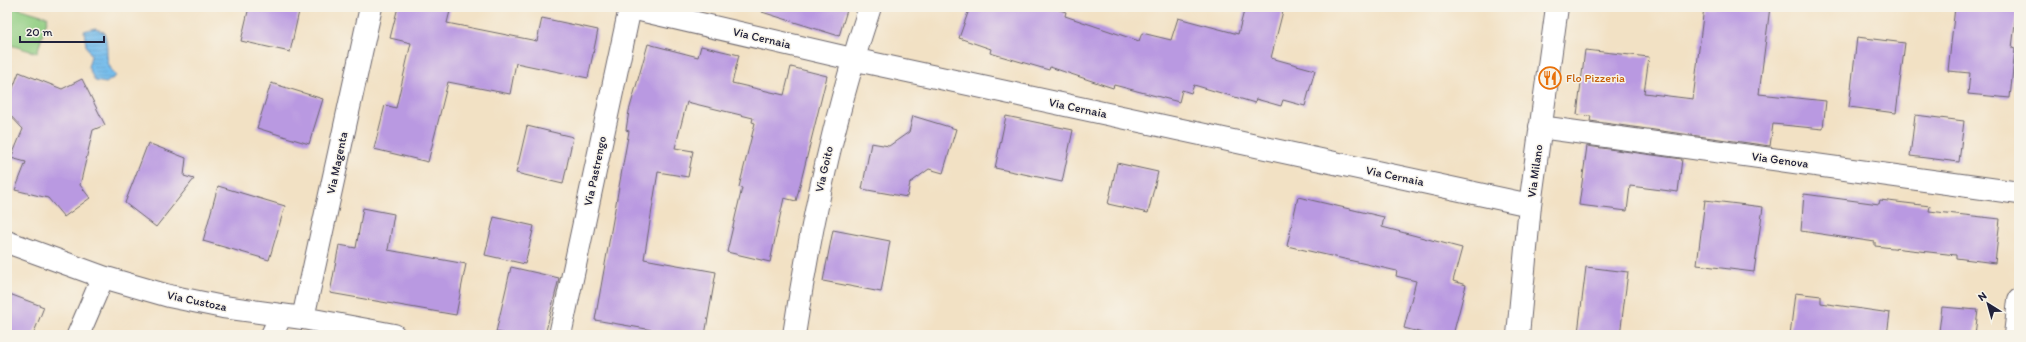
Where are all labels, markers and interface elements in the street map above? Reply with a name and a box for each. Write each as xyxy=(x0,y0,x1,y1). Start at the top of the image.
scale bar xyxy=(20,18,104,44)
text: 20 m xyxy=(26,25,53,39)
street label: Via Cernaia xyxy=(732,25,793,52)
restaurant icon: Flo Pizzeria xyxy=(1537,65,1563,91)
place label: Flo Pizzeria xyxy=(1566,71,1625,85)
street label: Via Cernaia xyxy=(1048,95,1109,121)
street label: Via Magenta xyxy=(324,130,350,195)
street label: Via Pastrengo xyxy=(581,135,609,207)
street label: Via Milano xyxy=(1524,143,1546,199)
street label: Via Goito xyxy=(812,145,836,193)
street label: Via Genova xyxy=(1751,149,1809,171)
street label: Via Cernaia xyxy=(1365,163,1426,189)
north arrow xyxy=(1968,284,2008,324)
street label: Via Custoza xyxy=(166,288,228,314)
text: N xyxy=(1975,289,1989,304)

